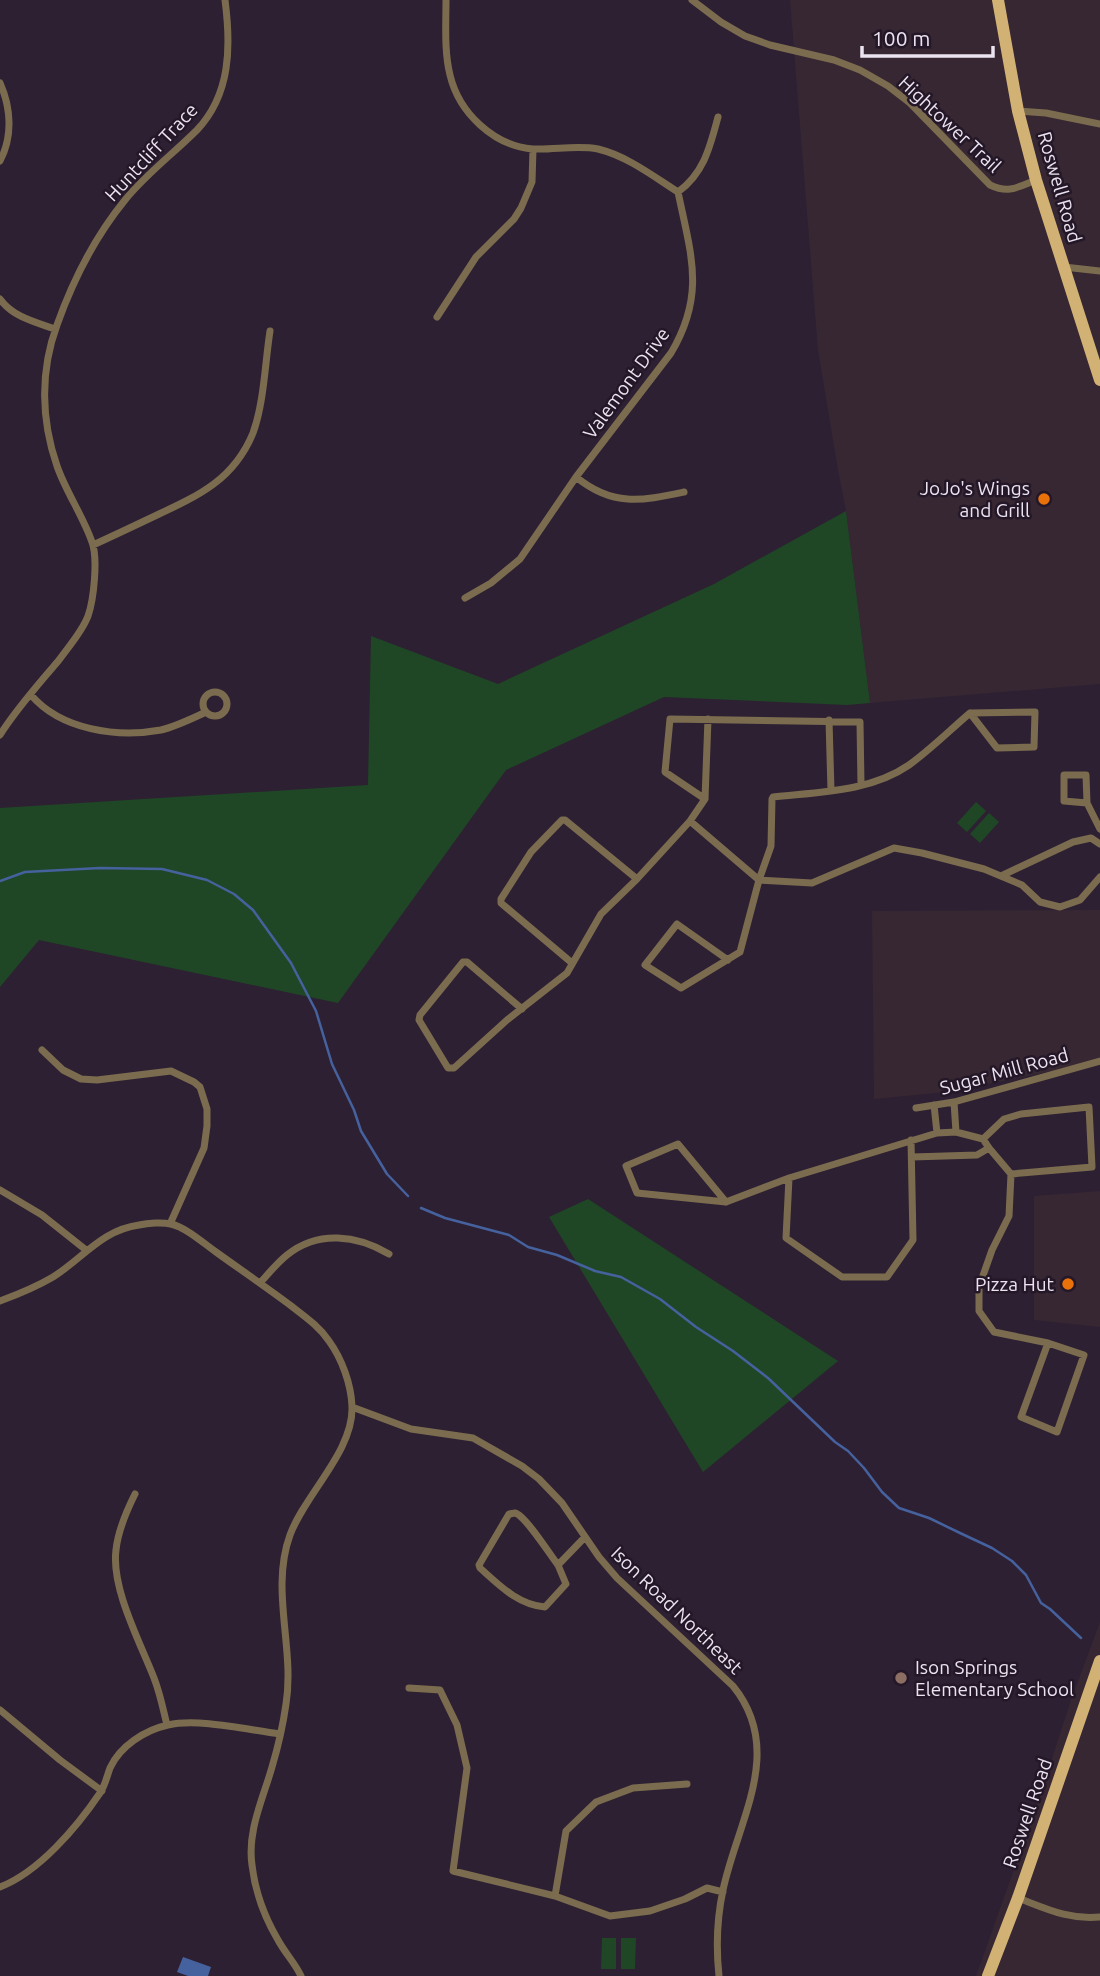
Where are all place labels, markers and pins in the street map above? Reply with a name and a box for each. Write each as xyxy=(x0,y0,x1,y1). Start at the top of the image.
place label: JoJo's Wings and Grill xyxy=(920,477,1030,521)
marker: JoJo's Wings and Grill xyxy=(1036,491,1052,507)
place label: Pizza Hut xyxy=(975,1273,1055,1295)
marker: Pizza Hut xyxy=(1060,1276,1076,1292)
place label: Ison Springs Elementary School xyxy=(915,1656,1074,1700)
marker: Ison Springs Elementary School xyxy=(893,1670,909,1686)

